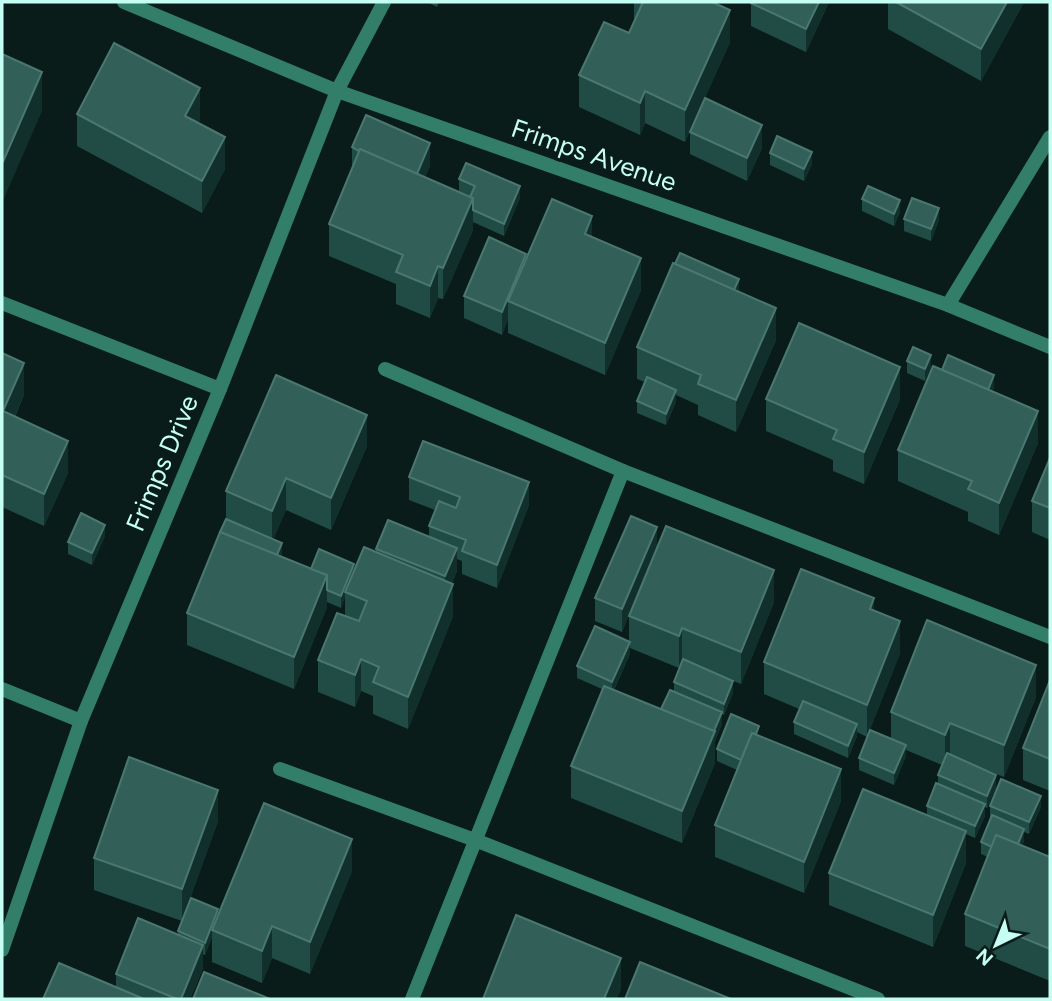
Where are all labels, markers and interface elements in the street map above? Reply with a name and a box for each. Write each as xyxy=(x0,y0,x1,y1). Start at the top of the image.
street label: Frimps Avenue xyxy=(507,112,681,198)
street label: Frimps Drive xyxy=(119,390,205,536)
north arrow xyxy=(961,910,1031,980)
text: N xyxy=(972,944,998,970)

